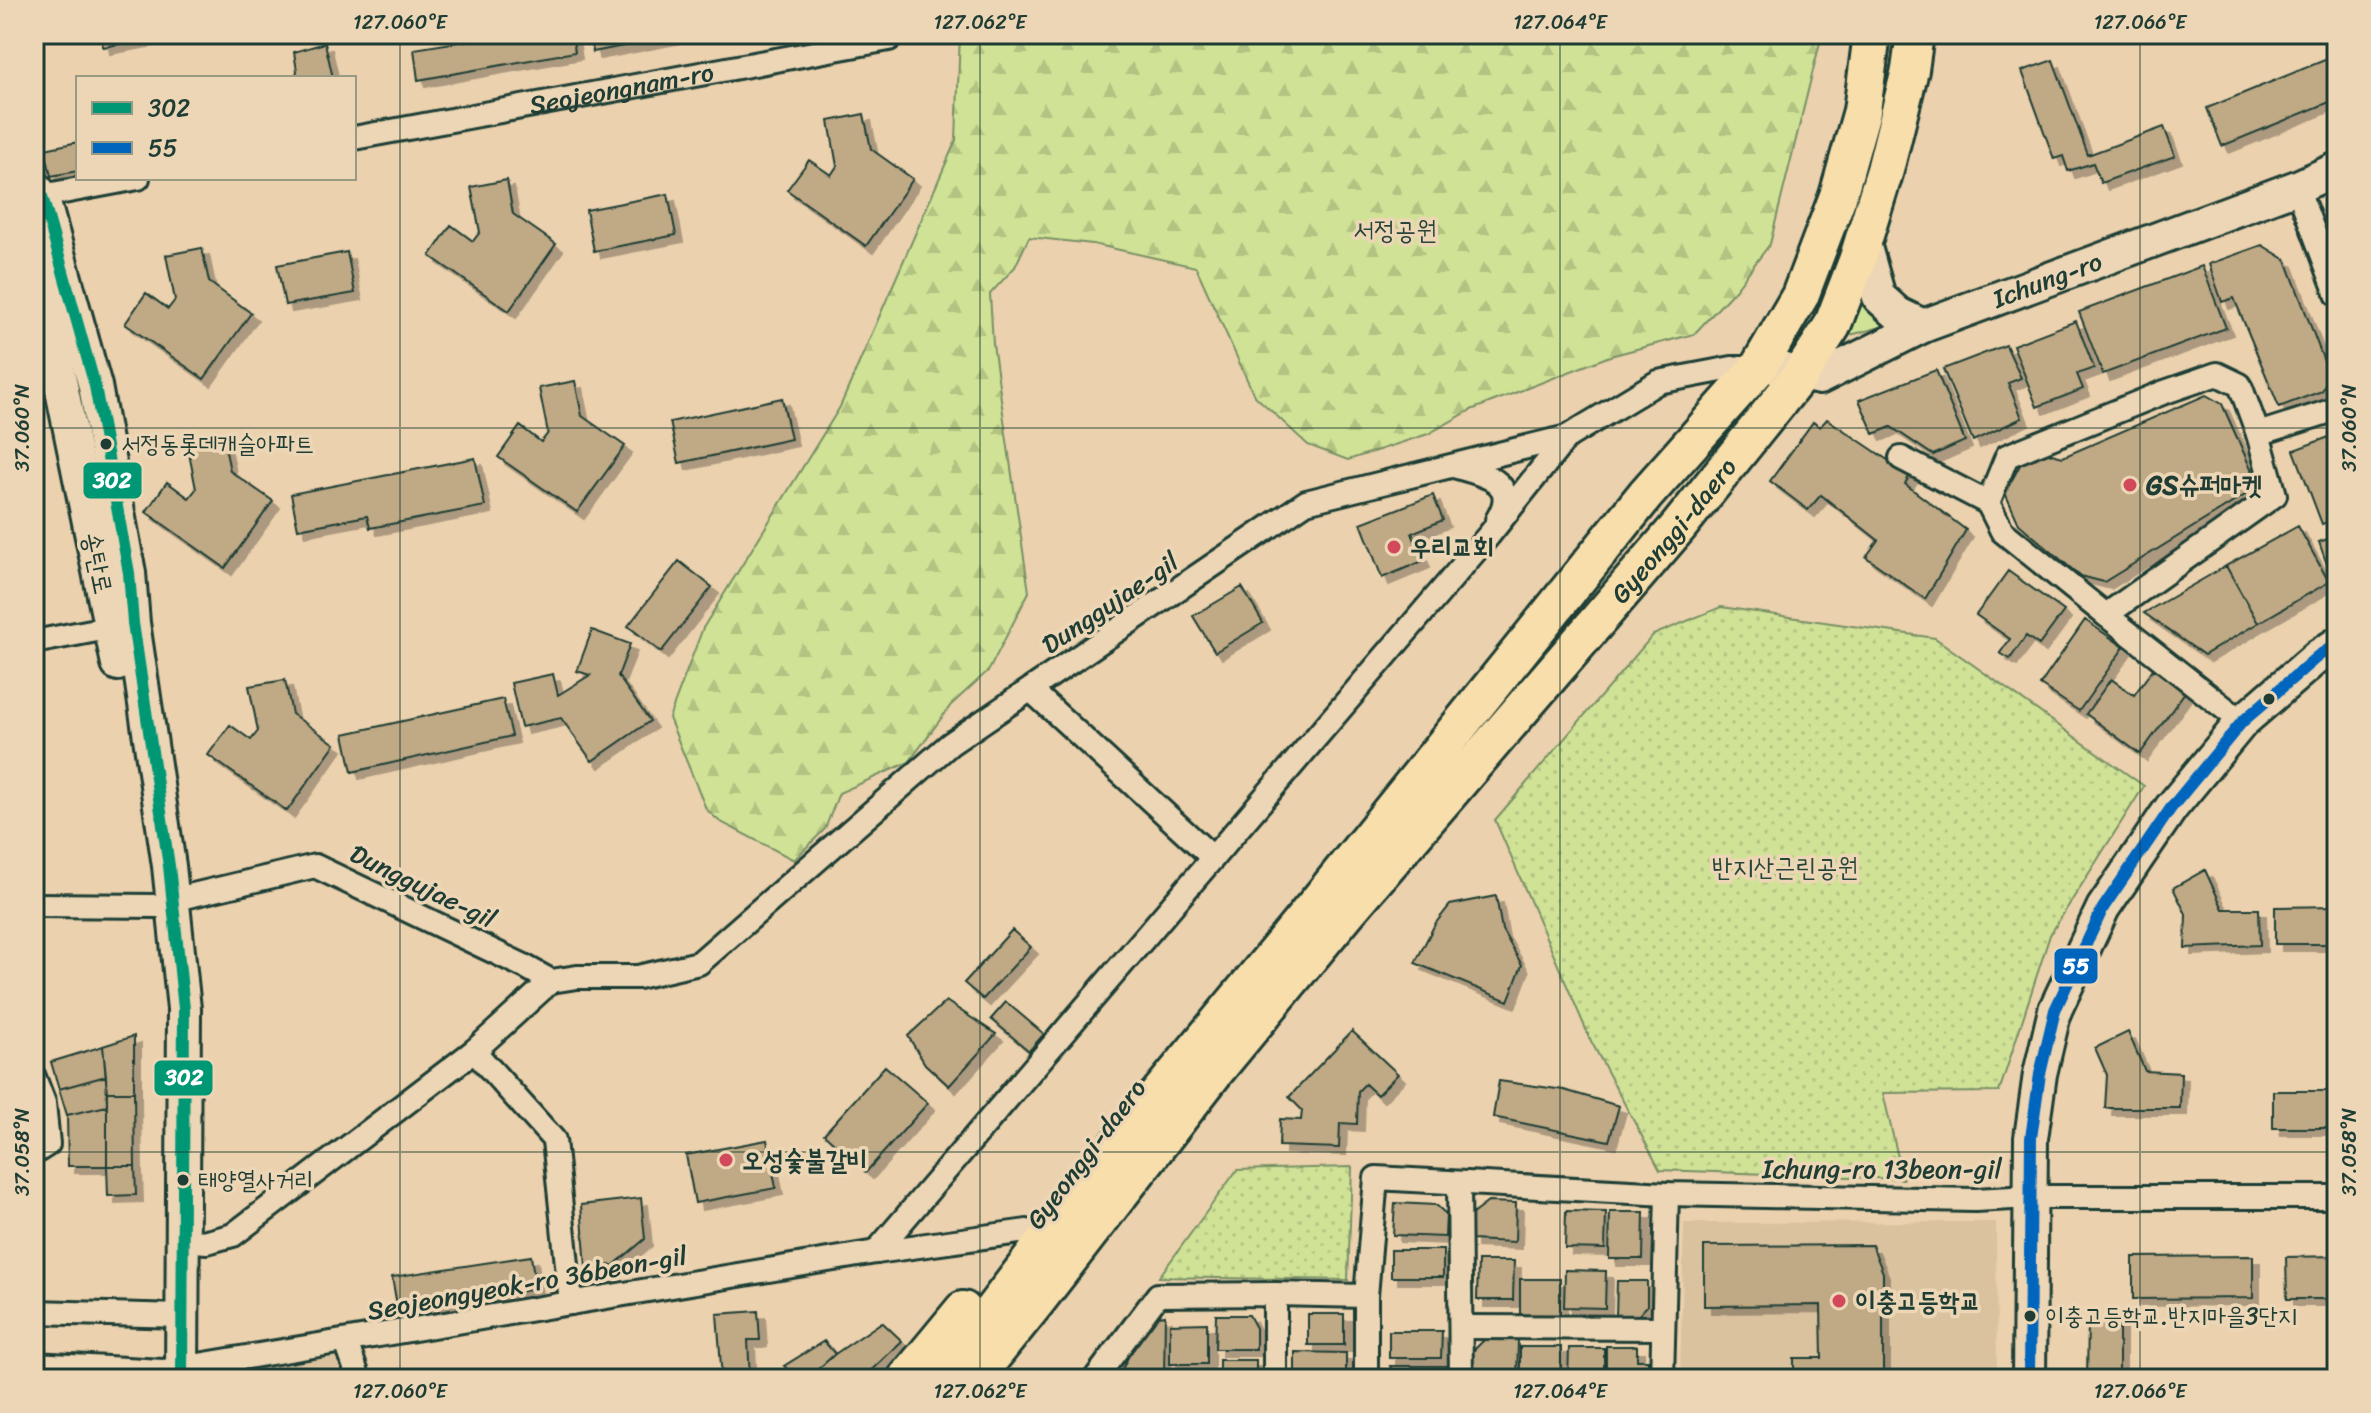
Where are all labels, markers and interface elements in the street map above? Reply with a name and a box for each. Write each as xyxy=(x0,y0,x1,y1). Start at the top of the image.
text: 127.060°E xyxy=(353,5,449,40)
text: 127.062°E xyxy=(934,5,1028,40)
text: 127.064°E xyxy=(1513,5,1609,40)
text: 127.066°E xyxy=(2094,5,2188,40)
street label: Seojeongnam-ro xyxy=(525,49,718,128)
legend xyxy=(76,76,356,180)
text: 302 xyxy=(148,87,190,129)
text: 55 xyxy=(148,127,177,169)
park label: 서정공원 xyxy=(1353,207,1437,253)
street label: Ichung-ro xyxy=(1985,238,2109,322)
text: 37.060°N xyxy=(5,384,40,472)
text: 37.060°N xyxy=(2332,384,2367,472)
place label: 서정동롯데캐슬아파트 xyxy=(121,423,314,465)
marker: 서정동롯데캐슬아파트 xyxy=(98,436,114,452)
street label: Gyeonggi-daero xyxy=(1599,447,1749,614)
line badge: 302 xyxy=(82,461,143,500)
text: 302 xyxy=(92,461,132,500)
place label: GS슈퍼마켓 xyxy=(2146,462,2262,508)
marker: GS슈퍼마켓 xyxy=(2121,476,2139,494)
place label: 우리교회 xyxy=(1410,524,1494,570)
street label: 송탄로 xyxy=(69,528,127,598)
marker: 우리교회 xyxy=(1385,538,1403,556)
street label: Dunggujae-gil xyxy=(1032,539,1189,666)
unlabelled marker xyxy=(2261,691,2277,707)
street label: Dunggujae-gil xyxy=(342,831,505,942)
park label: 반지산근린공원 xyxy=(1712,844,1858,890)
line badge: 55 xyxy=(2053,947,2099,985)
text: 55 xyxy=(2063,947,2090,986)
text: 302 xyxy=(164,1058,204,1097)
line badge: 302 xyxy=(153,1059,214,1097)
street label: Gyeonggi-daero xyxy=(1014,1068,1158,1239)
text: 37.058°N xyxy=(5,1108,40,1196)
text: 37.058°N xyxy=(2332,1108,2367,1196)
place label: 오성숯불갈비 xyxy=(742,1137,868,1183)
street label: Ichung-ro 13beon-gil xyxy=(1761,1146,2002,1192)
marker: 오성숯불갈비 xyxy=(717,1151,735,1169)
place label: 태양열사거리 xyxy=(198,1159,314,1201)
marker: 태양열사거리 xyxy=(175,1172,191,1188)
street label: Seojeongyeok-ro 36beon-gil xyxy=(364,1232,691,1334)
place label: 이충고등학교 xyxy=(1855,1278,1981,1324)
marker: 이충고등학교 xyxy=(1830,1292,1848,1310)
place label: 이충고등학교.반지마을3단지 xyxy=(2045,1295,2297,1337)
marker: 이충고등학교.반지마을3단지 xyxy=(2022,1308,2038,1324)
text: 127.060°E xyxy=(353,1374,449,1409)
text: 127.062°E xyxy=(934,1374,1028,1409)
text: 127.064°E xyxy=(1513,1374,1609,1409)
text: 127.066°E xyxy=(2094,1374,2188,1409)

